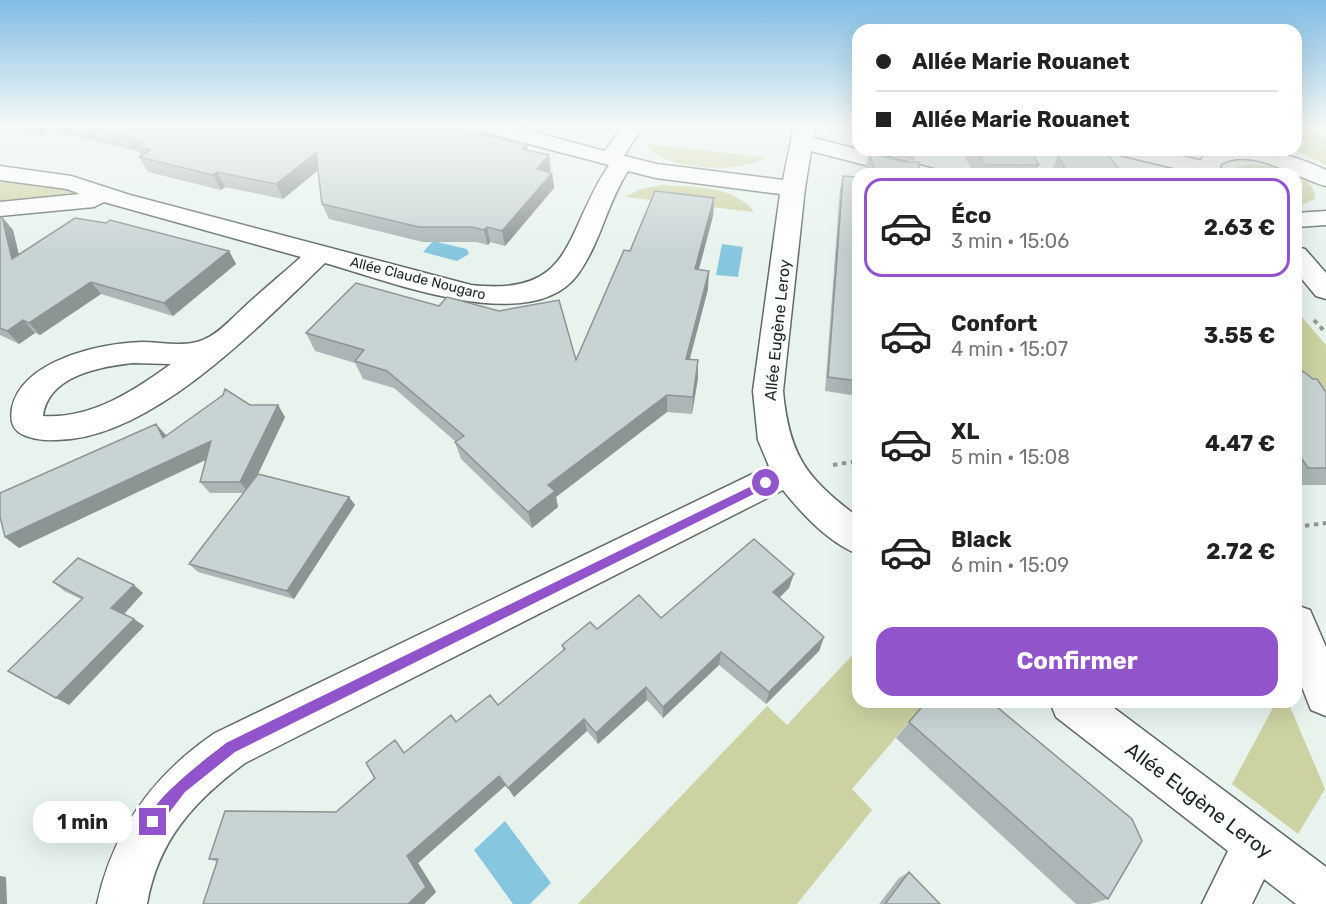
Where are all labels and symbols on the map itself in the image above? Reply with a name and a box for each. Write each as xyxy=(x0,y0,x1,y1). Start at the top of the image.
street label: Allée Claude Nougaro xyxy=(348,253,488,304)
street label: Allée Eugène Leroy xyxy=(761,258,794,402)
route start xyxy=(752,469,779,496)
street label: Allée Eugène Leroy xyxy=(1121,737,1277,863)
callout: 1 min xyxy=(33,801,132,843)
route end xyxy=(139,808,166,835)

